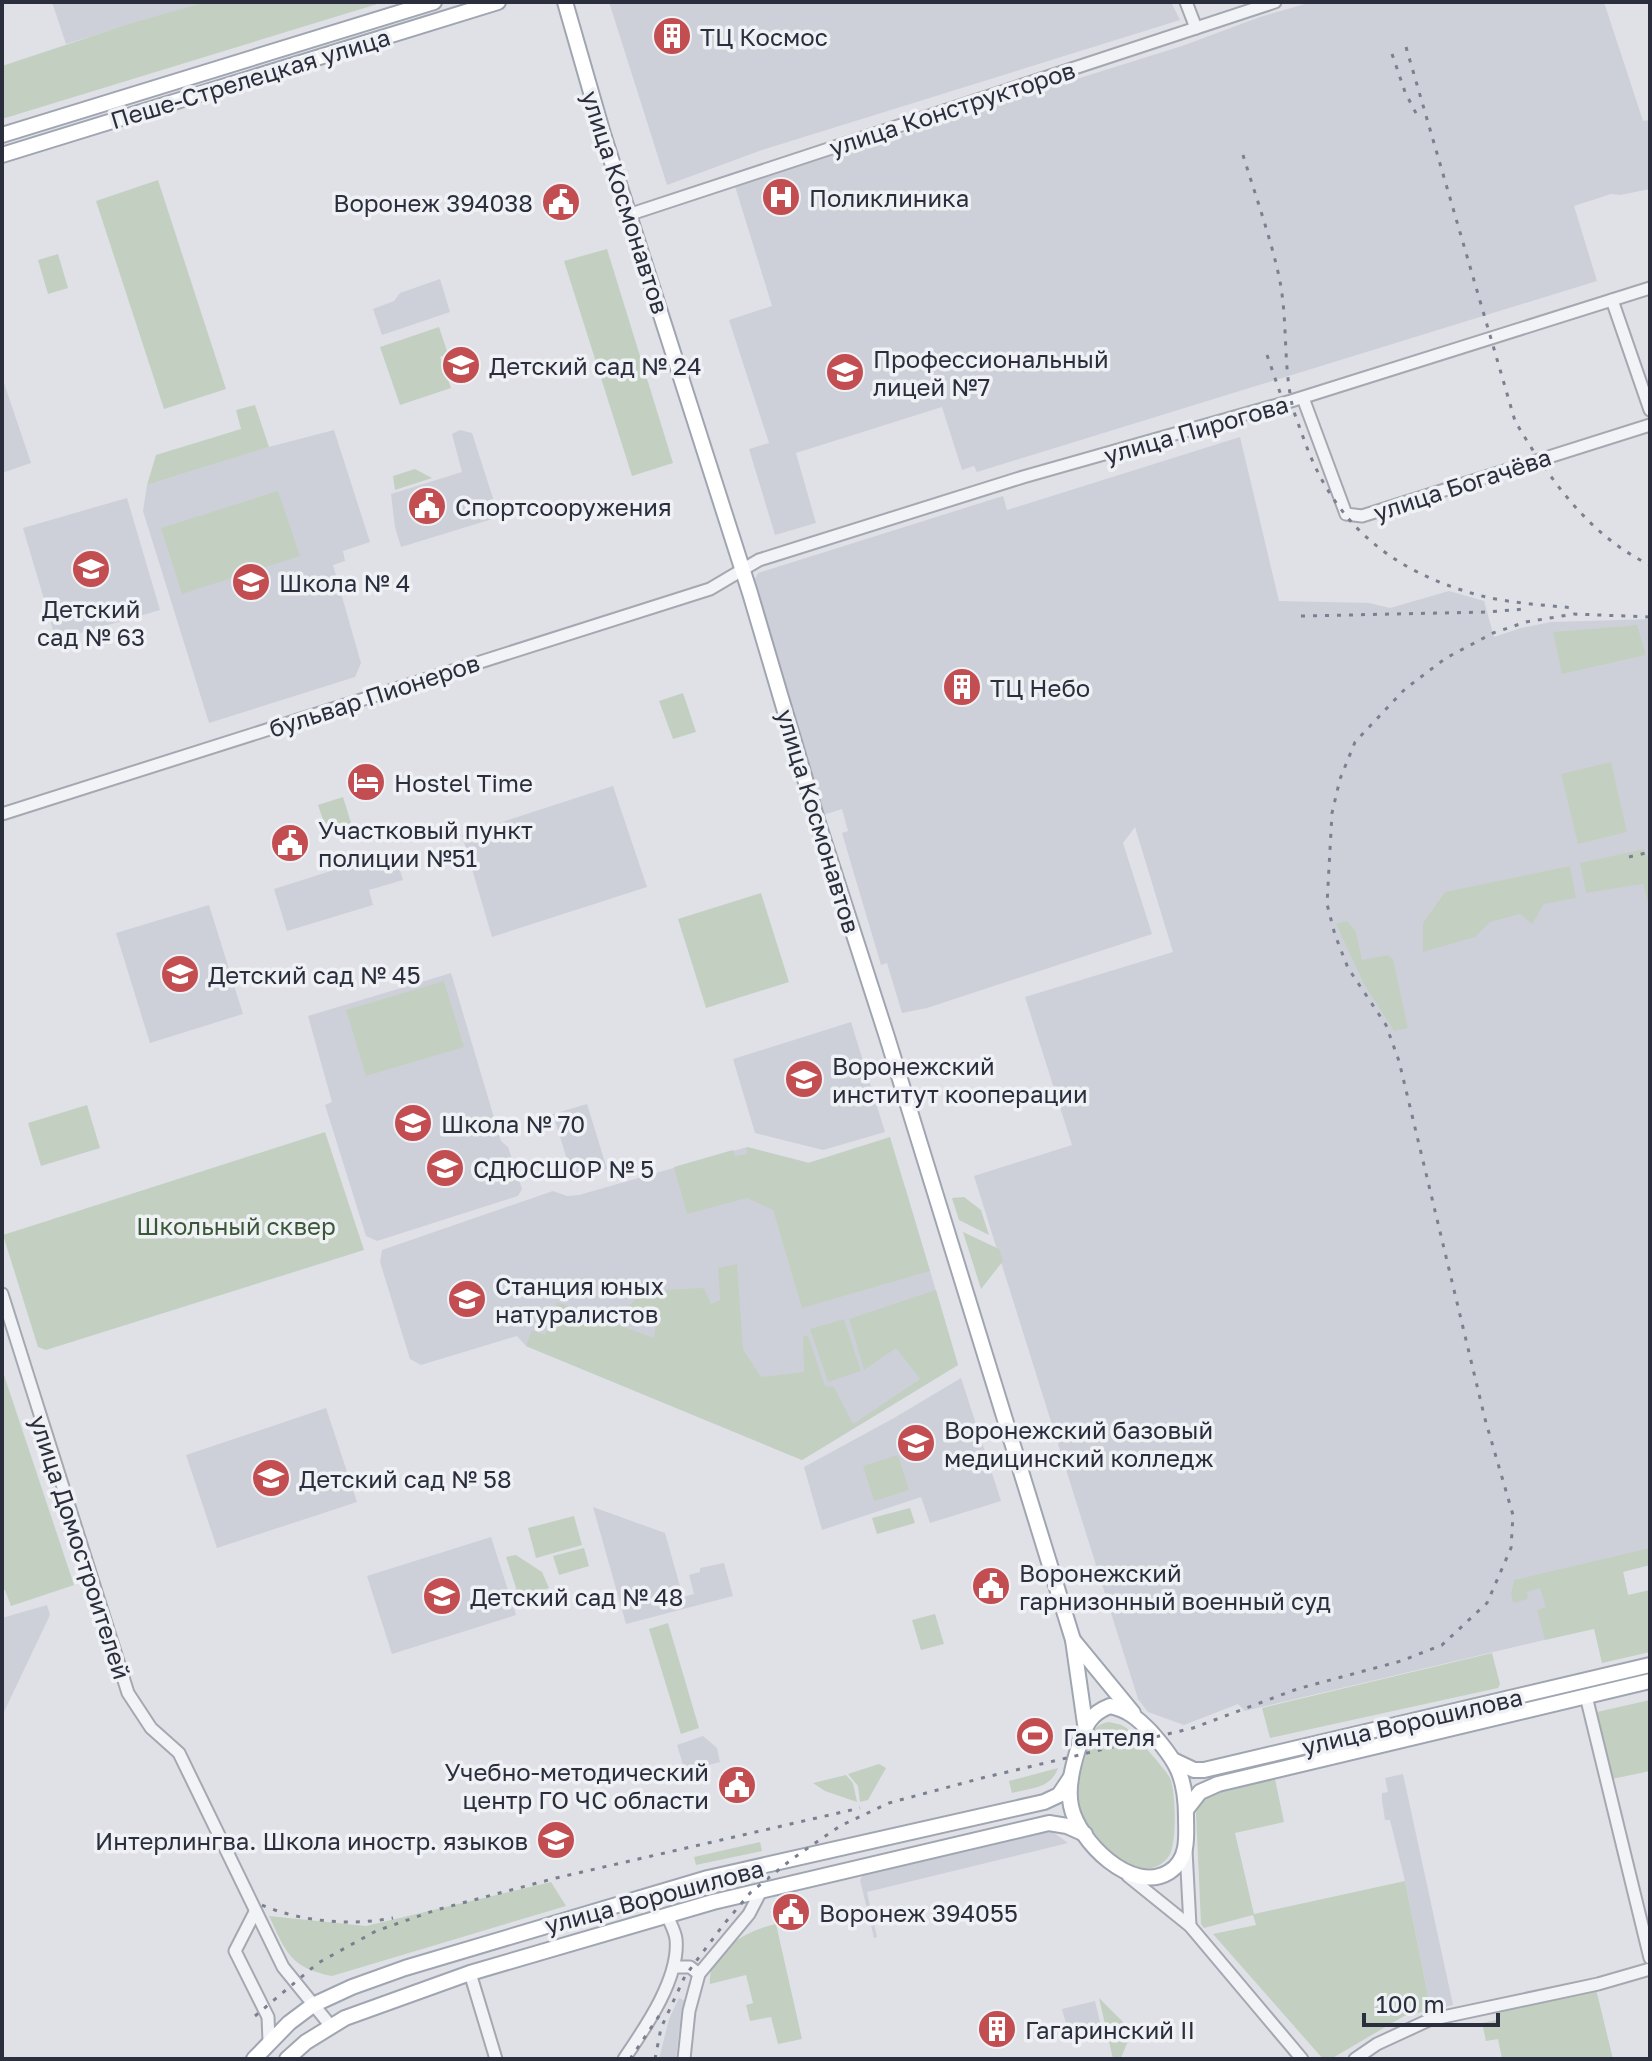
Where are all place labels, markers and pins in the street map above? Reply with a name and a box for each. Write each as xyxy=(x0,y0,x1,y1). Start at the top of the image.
building icon: ТЦ Космос xyxy=(651,15,693,57)
place label: ТЦ Космос xyxy=(700,22,828,51)
hospital icon: Поликлиника xyxy=(760,176,802,218)
public building icon: Воронеж 394038 xyxy=(540,181,582,223)
place label: Поликлиника xyxy=(809,183,969,212)
place label: Воронеж 394038 xyxy=(333,188,533,217)
school or university icon: Детский сад № 24 xyxy=(440,344,482,386)
place label: Профессиональный лицей №7 xyxy=(873,344,1109,401)
place label: Детский сад № 24 xyxy=(489,351,702,380)
school or university icon: Профессиональный лицей №7 xyxy=(824,351,866,393)
public building icon: Спортсооружения xyxy=(406,485,448,527)
place label: Спортсооружения xyxy=(455,492,672,521)
school or university icon: Детский сад № 63 xyxy=(70,548,112,590)
school or university icon: Школа № 4 xyxy=(230,561,272,603)
place label: Школа № 4 xyxy=(279,568,410,597)
place label: Детский сад № 63 xyxy=(37,594,145,651)
building icon: ТЦ Небо xyxy=(941,666,983,708)
place label: ТЦ Небо xyxy=(990,673,1090,702)
hotel icon: Hostel Time xyxy=(345,761,387,803)
place label: Hostel Time xyxy=(394,768,533,797)
place label: Участковый пункт полиции №51 xyxy=(318,815,533,872)
public building icon: Участковый пункт полиции №51 xyxy=(269,822,311,864)
school or university icon: Детский сад № 45 xyxy=(159,953,201,995)
place label: Детский сад № 45 xyxy=(208,960,421,989)
place label: Воронежский институт кооперации xyxy=(832,1051,1088,1108)
school or university icon: Воронежский институт кооперации xyxy=(783,1058,825,1100)
school or university icon: Школа № 70 xyxy=(392,1102,434,1144)
place label: Школа № 70 xyxy=(441,1109,585,1138)
school or university icon: СДЮСШОР № 5 xyxy=(424,1147,466,1189)
place label: СДЮСШОР № 5 xyxy=(473,1154,654,1183)
place label: Станция юных натуралистов xyxy=(495,1271,664,1328)
school or university icon: Станция юных натуралистов xyxy=(446,1278,488,1320)
place label: Воронежский базовый медицинский колледж xyxy=(944,1415,1214,1472)
school or university icon: Воронежский базовый медицинский колледж xyxy=(895,1422,937,1464)
school or university icon: Детский сад № 58 xyxy=(250,1457,292,1499)
place label: Детский сад № 58 xyxy=(299,1464,512,1493)
place label: Воронежский гарнизонный военный суд xyxy=(1019,1558,1331,1615)
public building icon: Воронежский гарнизонный военный суд xyxy=(970,1565,1012,1607)
school or university icon: Детский сад № 48 xyxy=(421,1575,463,1617)
place label: Детский сад № 48 xyxy=(470,1582,683,1611)
sports icon: Гантеля xyxy=(1014,1715,1056,1757)
place label: Гантеля xyxy=(1063,1722,1155,1751)
place label: Учебно-методический центр ГО ЧС области xyxy=(445,1757,709,1814)
public building icon: Учебно-методический центр ГО ЧС области xyxy=(716,1764,758,1806)
school or university icon: Интерлингва. Школа иностр. языков xyxy=(535,1819,577,1861)
place label: Интерлингва. Школа иностр. языков xyxy=(95,1826,528,1855)
public building icon: Воронеж 394055 xyxy=(770,1891,812,1933)
place label: Воронеж 394055 xyxy=(819,1898,1018,1927)
building icon: Гагаринский II xyxy=(976,2008,1018,2050)
place label: Гагаринский II xyxy=(1025,2015,1195,2044)

